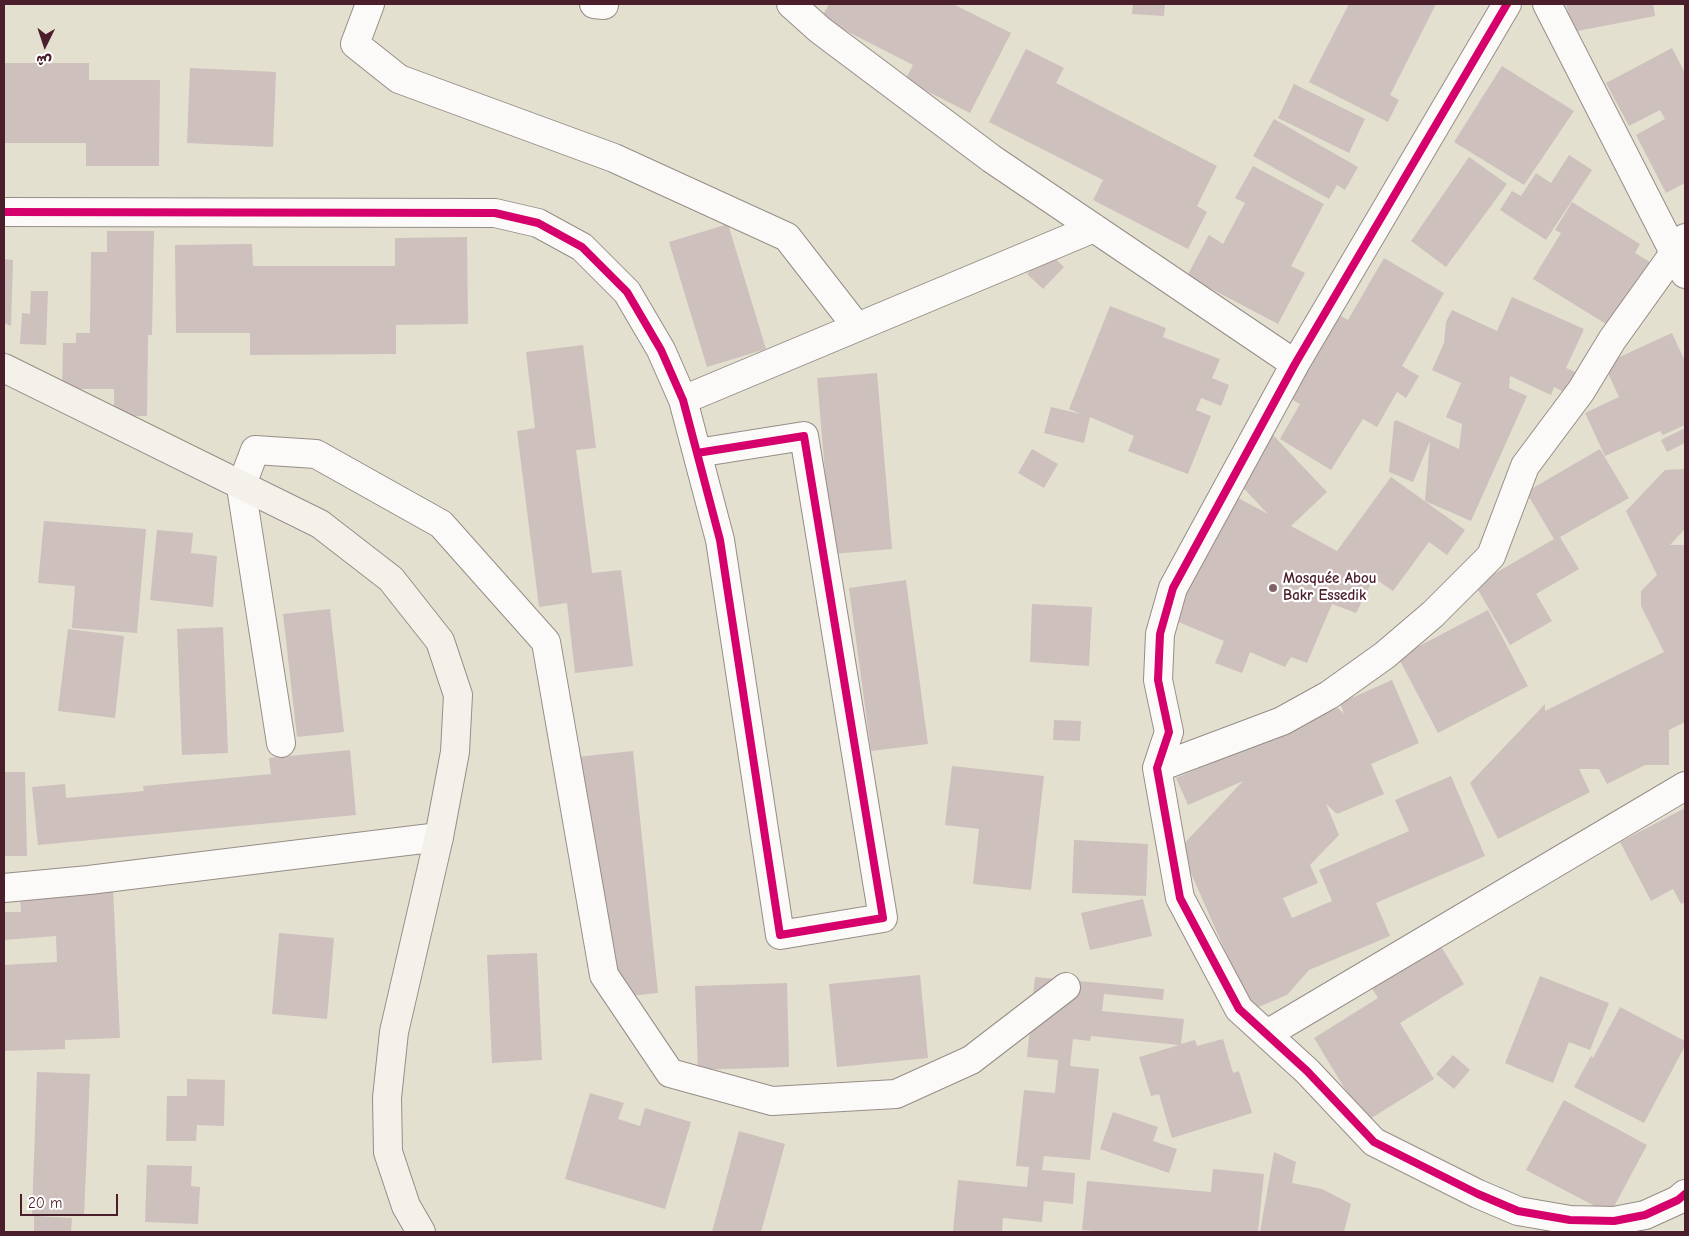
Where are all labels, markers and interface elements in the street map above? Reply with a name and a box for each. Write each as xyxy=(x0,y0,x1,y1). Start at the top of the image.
north arrow xyxy=(20,20,70,70)
text: ش xyxy=(36,51,52,69)
place label: Mosquée Abou Bakr Essedik xyxy=(1283,570,1376,605)
marker: Mosquée Abou Bakr Essedik xyxy=(1267,582,1279,594)
scale bar xyxy=(22,1184,120,1216)
text: 20 m xyxy=(28,1194,62,1212)

